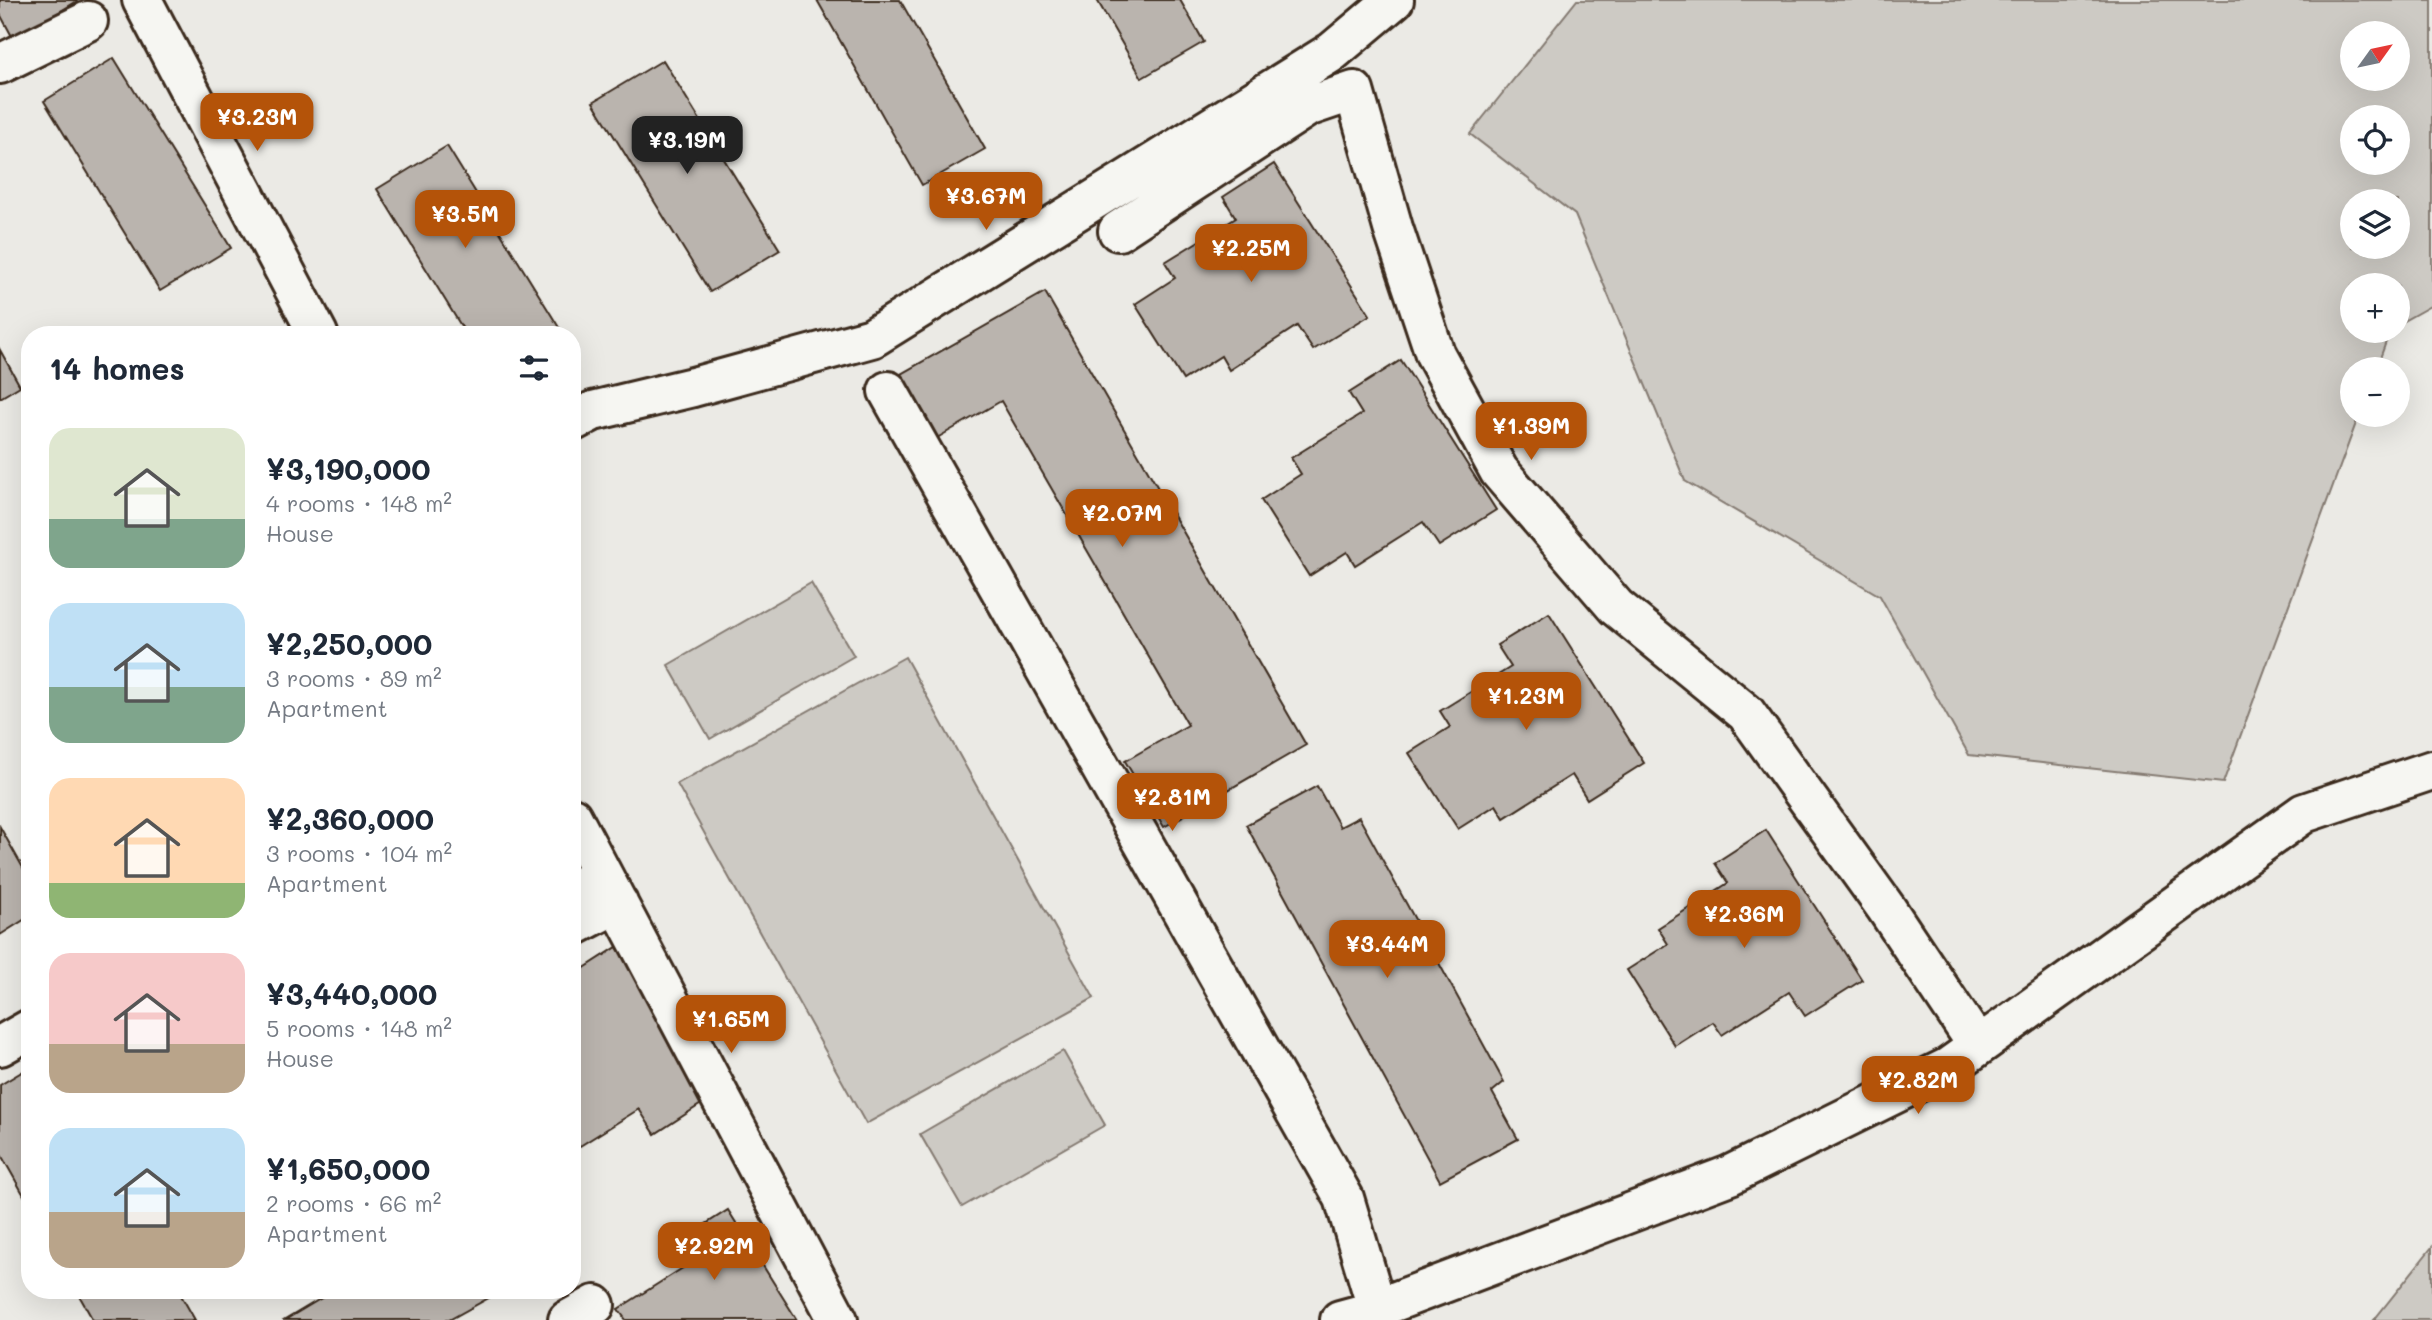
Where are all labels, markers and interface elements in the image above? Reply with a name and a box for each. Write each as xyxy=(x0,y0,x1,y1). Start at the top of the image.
north arrow xyxy=(2340,21,2410,91)
map controls xyxy=(2340,21,2410,427)
pin: ¥3.23M xyxy=(200,94,314,153)
text: ¥3.23M xyxy=(216,101,298,131)
button: locate xyxy=(2340,105,2410,175)
pin: ¥3.19M xyxy=(630,116,744,176)
text: ¥3.19M xyxy=(648,124,726,154)
pin: ¥3.67M xyxy=(929,173,1043,232)
text: ¥3.67M xyxy=(945,180,1027,210)
button: layers xyxy=(2340,189,2410,259)
pin: ¥3.5M xyxy=(416,190,514,250)
text: ¥3.5M xyxy=(431,198,499,228)
pin: ¥2.25M xyxy=(1194,224,1308,284)
text: ¥2.25M xyxy=(1211,232,1291,262)
button: + xyxy=(2340,273,2410,343)
text: 14 homes xyxy=(49,348,185,388)
icon: filters xyxy=(515,349,553,387)
button: − xyxy=(2340,357,2410,427)
pin: ¥1.39M xyxy=(1474,402,1588,462)
text: ¥1.39M xyxy=(1492,410,1570,440)
text: ¥3,190,000 xyxy=(266,448,431,488)
icon: home xyxy=(105,456,189,540)
text: 4 rooms · 148 m² xyxy=(266,488,452,518)
pin: ¥2.07M xyxy=(1065,490,1179,549)
text: ¥2.07M xyxy=(1081,497,1163,527)
text: House xyxy=(266,518,334,548)
text: ¥2,250,000 xyxy=(266,623,432,663)
icon: home xyxy=(105,631,189,715)
text: 3 rooms · 89 m² xyxy=(266,663,442,693)
pin: ¥1.23M xyxy=(1469,672,1583,732)
text: ¥1.23M xyxy=(1487,680,1565,710)
text: Apartment xyxy=(266,693,388,723)
pin: ¥2.81M xyxy=(1115,774,1229,833)
text: ¥2.81M xyxy=(1133,781,1211,811)
text: ¥2,360,000 xyxy=(266,798,434,838)
icon: home xyxy=(105,806,189,890)
text: 3 rooms · 104 m² xyxy=(266,838,452,868)
text: Apartment xyxy=(266,868,388,898)
pin: ¥2.36M xyxy=(1687,890,1801,950)
text: ¥2.36M xyxy=(1703,898,1785,928)
pin: ¥3.44M xyxy=(1330,920,1444,980)
text: ¥3.44M xyxy=(1345,928,1429,958)
text: ¥3,440,000 xyxy=(266,973,437,1013)
icon: home xyxy=(105,981,189,1065)
pin: ¥1.65M xyxy=(674,996,788,1055)
text: ¥1.65M xyxy=(692,1003,770,1033)
text: 5 rooms · 148 m² xyxy=(266,1013,452,1043)
text: House xyxy=(266,1043,334,1073)
pin: ¥2.82M xyxy=(1861,1056,1975,1116)
text: ¥2.82M xyxy=(1878,1064,1958,1094)
text: ¥1,650,000 xyxy=(266,1148,430,1188)
icon: home xyxy=(105,1156,189,1240)
text: 2 rooms · 66 m² xyxy=(266,1188,441,1218)
text: Apartment xyxy=(266,1218,388,1248)
pin: ¥2.92M xyxy=(657,1222,771,1282)
text: ¥2.92M xyxy=(674,1230,754,1260)

